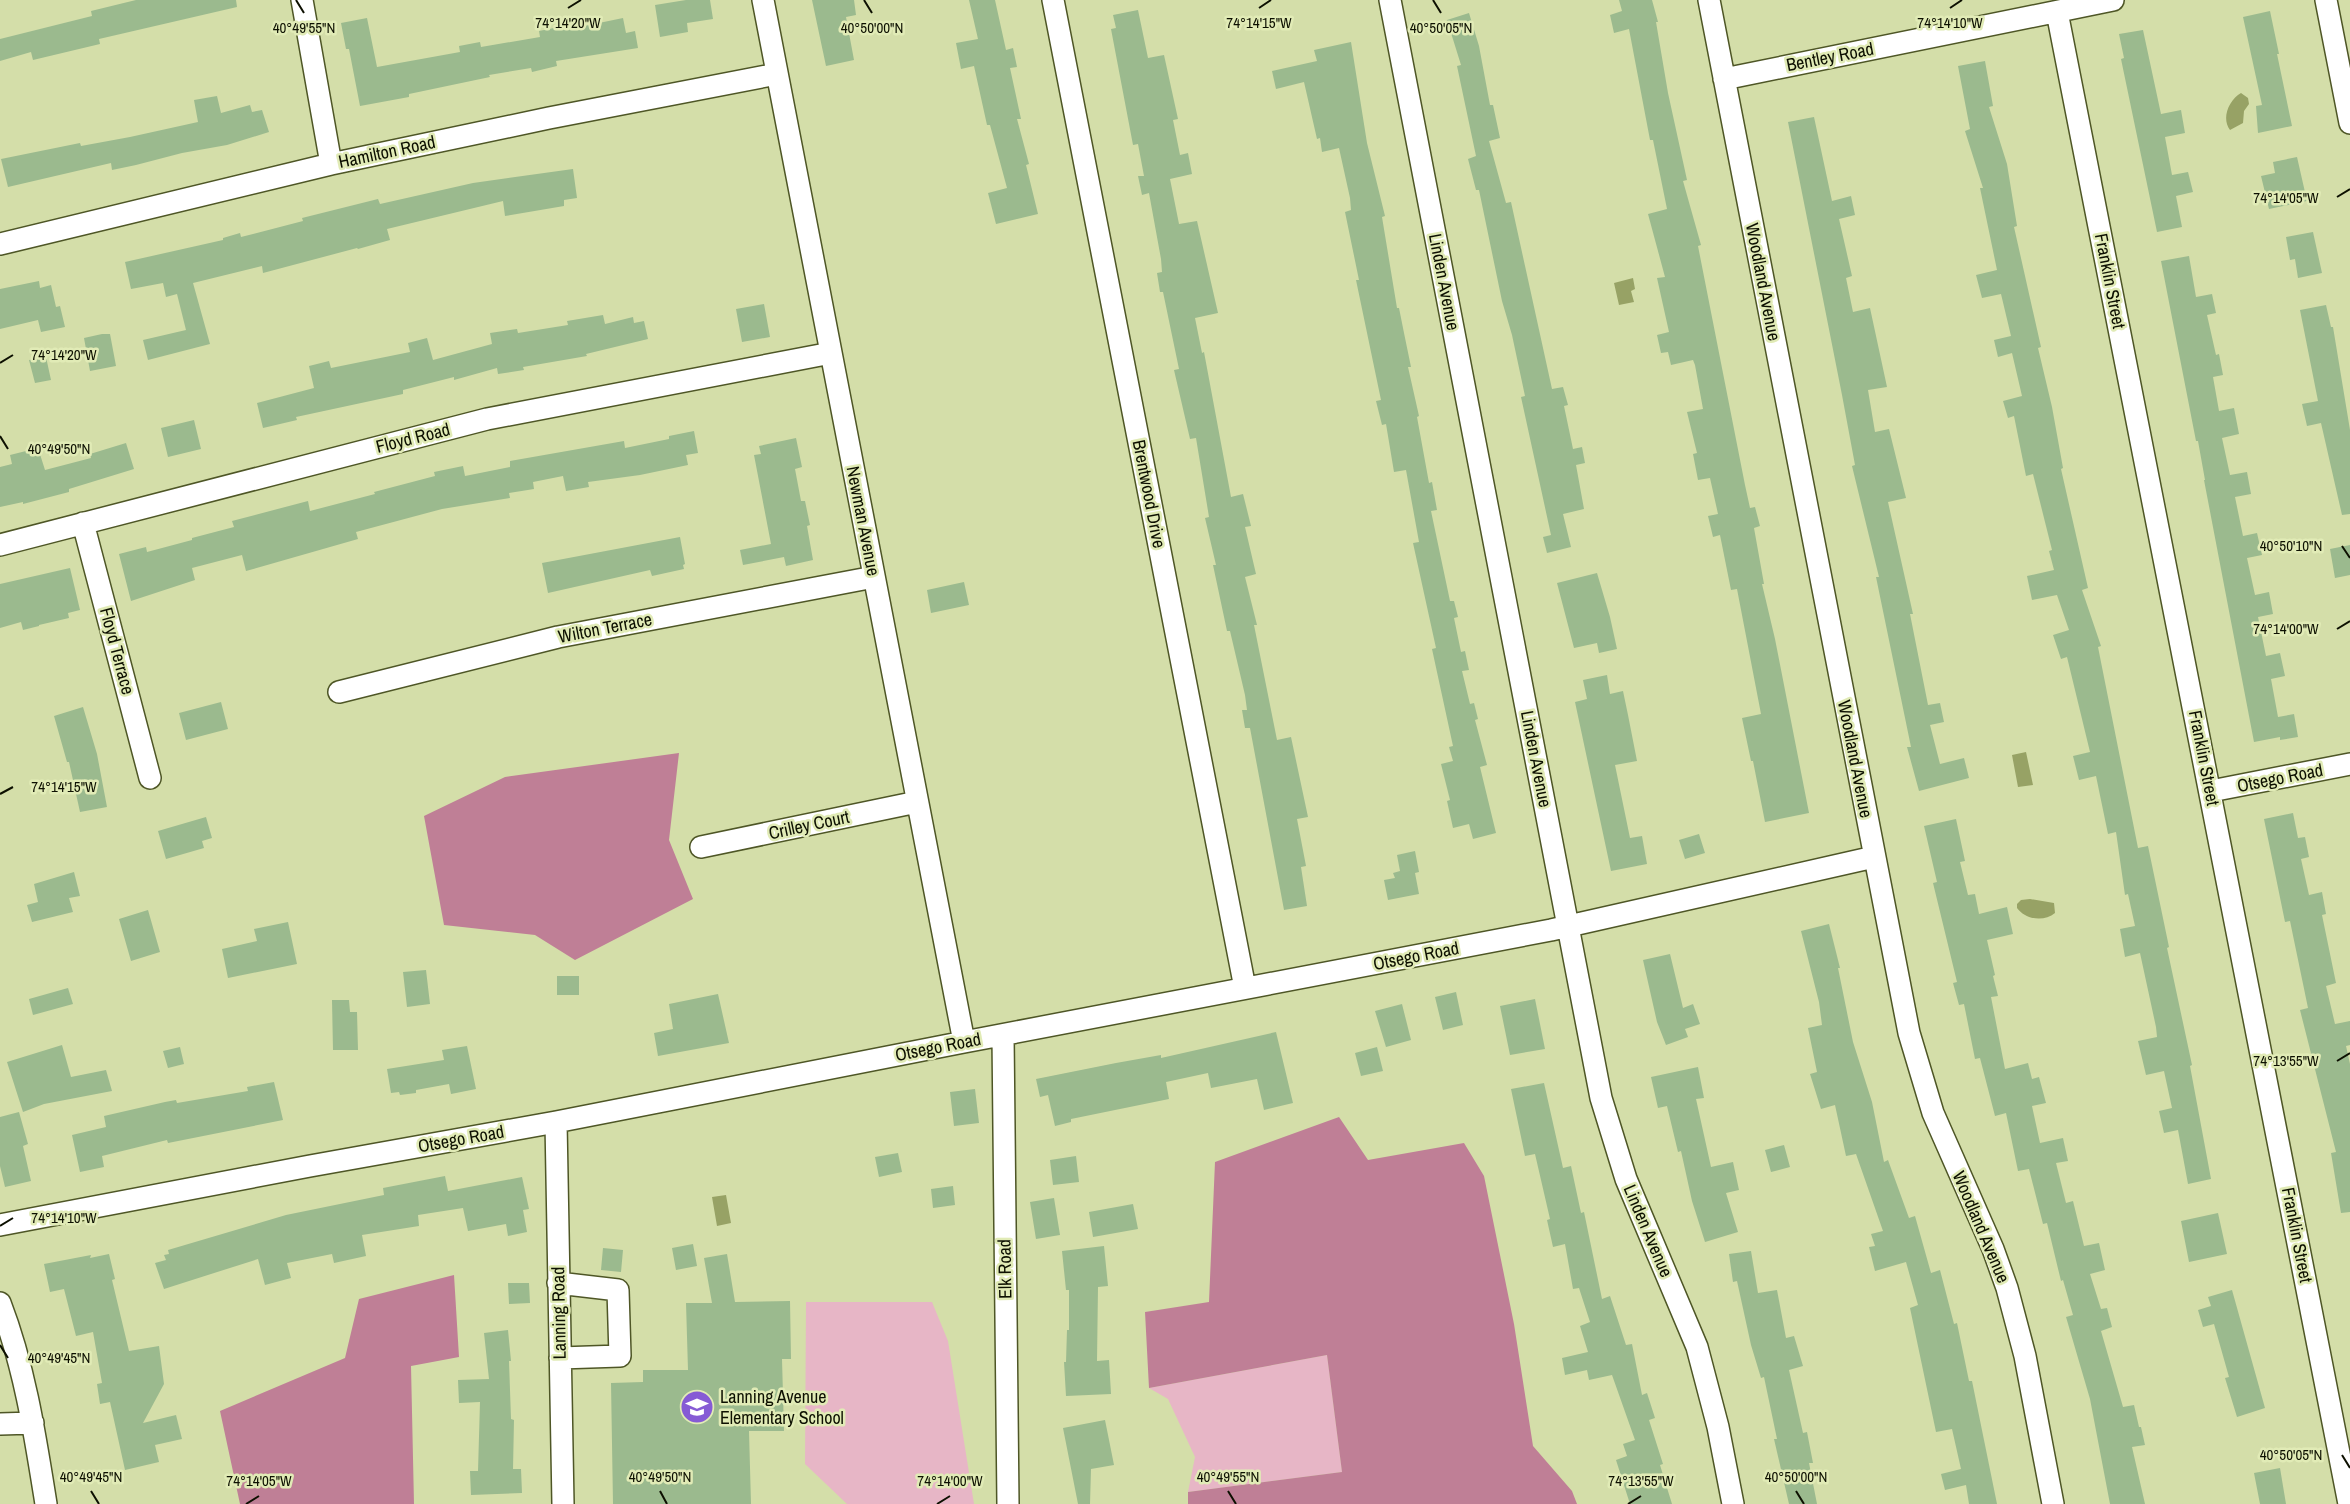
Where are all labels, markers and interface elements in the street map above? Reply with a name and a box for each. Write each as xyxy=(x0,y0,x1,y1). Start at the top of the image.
text: 74°14'20"W xyxy=(535,12,601,33)
text: 74°14'15"W xyxy=(1226,12,1292,33)
text: 74°14'10"W xyxy=(1917,12,1983,33)
text: 40°49'55"N xyxy=(273,17,335,38)
text: 40°50'00"N xyxy=(841,17,903,38)
text: 40°50'05"N xyxy=(1410,17,1472,38)
street label: Bentley Road xyxy=(1784,36,1876,77)
street label: Hamilton Road xyxy=(336,129,438,174)
text: 74°14'05"W xyxy=(2253,187,2319,208)
street label: Woodland Avenue xyxy=(1740,221,1787,343)
street label: Linden Avenue xyxy=(1423,231,1466,333)
street label: Franklin Street xyxy=(2089,231,2132,331)
text: 74°14'20"W xyxy=(31,344,97,365)
street label: Floyd Road xyxy=(373,416,453,459)
text: 40°49'50"N xyxy=(28,438,90,459)
street label: Brentwood Drive xyxy=(1127,438,1172,550)
street label: Newman Avenue xyxy=(841,464,886,578)
text: 40°50'10"N xyxy=(2260,535,2322,556)
street label: Floyd Terrace xyxy=(94,605,141,697)
street label: Wilton Terrace xyxy=(556,606,654,649)
text: 74°14'00"W xyxy=(2253,618,2319,639)
street label: Woodland Avenue xyxy=(1832,698,1879,820)
street label: Linden Avenue xyxy=(1515,708,1558,810)
street label: Franklin Street xyxy=(2183,708,2226,808)
street label: Otsego Road xyxy=(2235,757,2325,798)
text: 74°14'15"W xyxy=(31,776,97,797)
street label: Crilley Court xyxy=(766,804,852,845)
street label: Otsego Road xyxy=(1371,935,1461,976)
street label: Otsego Road xyxy=(893,1026,983,1067)
text: 74°13'55"W xyxy=(2253,1050,2319,1071)
street label: Otsego Road xyxy=(416,1119,506,1158)
street label: Woodland Avenue xyxy=(1947,1167,2016,1287)
street label: Linden Avenue xyxy=(1618,1181,1679,1281)
street label: Franklin Street xyxy=(2276,1185,2319,1285)
text: 74°14'10"W xyxy=(31,1207,97,1228)
street label: Elk Road xyxy=(991,1239,1018,1299)
street label: Lanning Road xyxy=(545,1266,572,1360)
text: 40°49'45"N xyxy=(28,1347,90,1368)
place label: Lanning Avenue Elementary School xyxy=(720,1384,844,1430)
school or university icon: Lanning Avenue Elementary School xyxy=(679,1389,715,1425)
text: 40°50'05"N xyxy=(2260,1444,2322,1465)
text: 40°49'45"N xyxy=(60,1466,122,1487)
text: 40°49'50"N xyxy=(629,1466,691,1487)
text: 40°49'55"N xyxy=(1197,1466,1259,1487)
text: 40°50'00"N xyxy=(1765,1466,1827,1487)
text: 74°14'05"W xyxy=(226,1470,292,1491)
text: 74°14'00"W xyxy=(917,1470,983,1491)
text: 74°13'55"W xyxy=(1608,1470,1674,1491)

